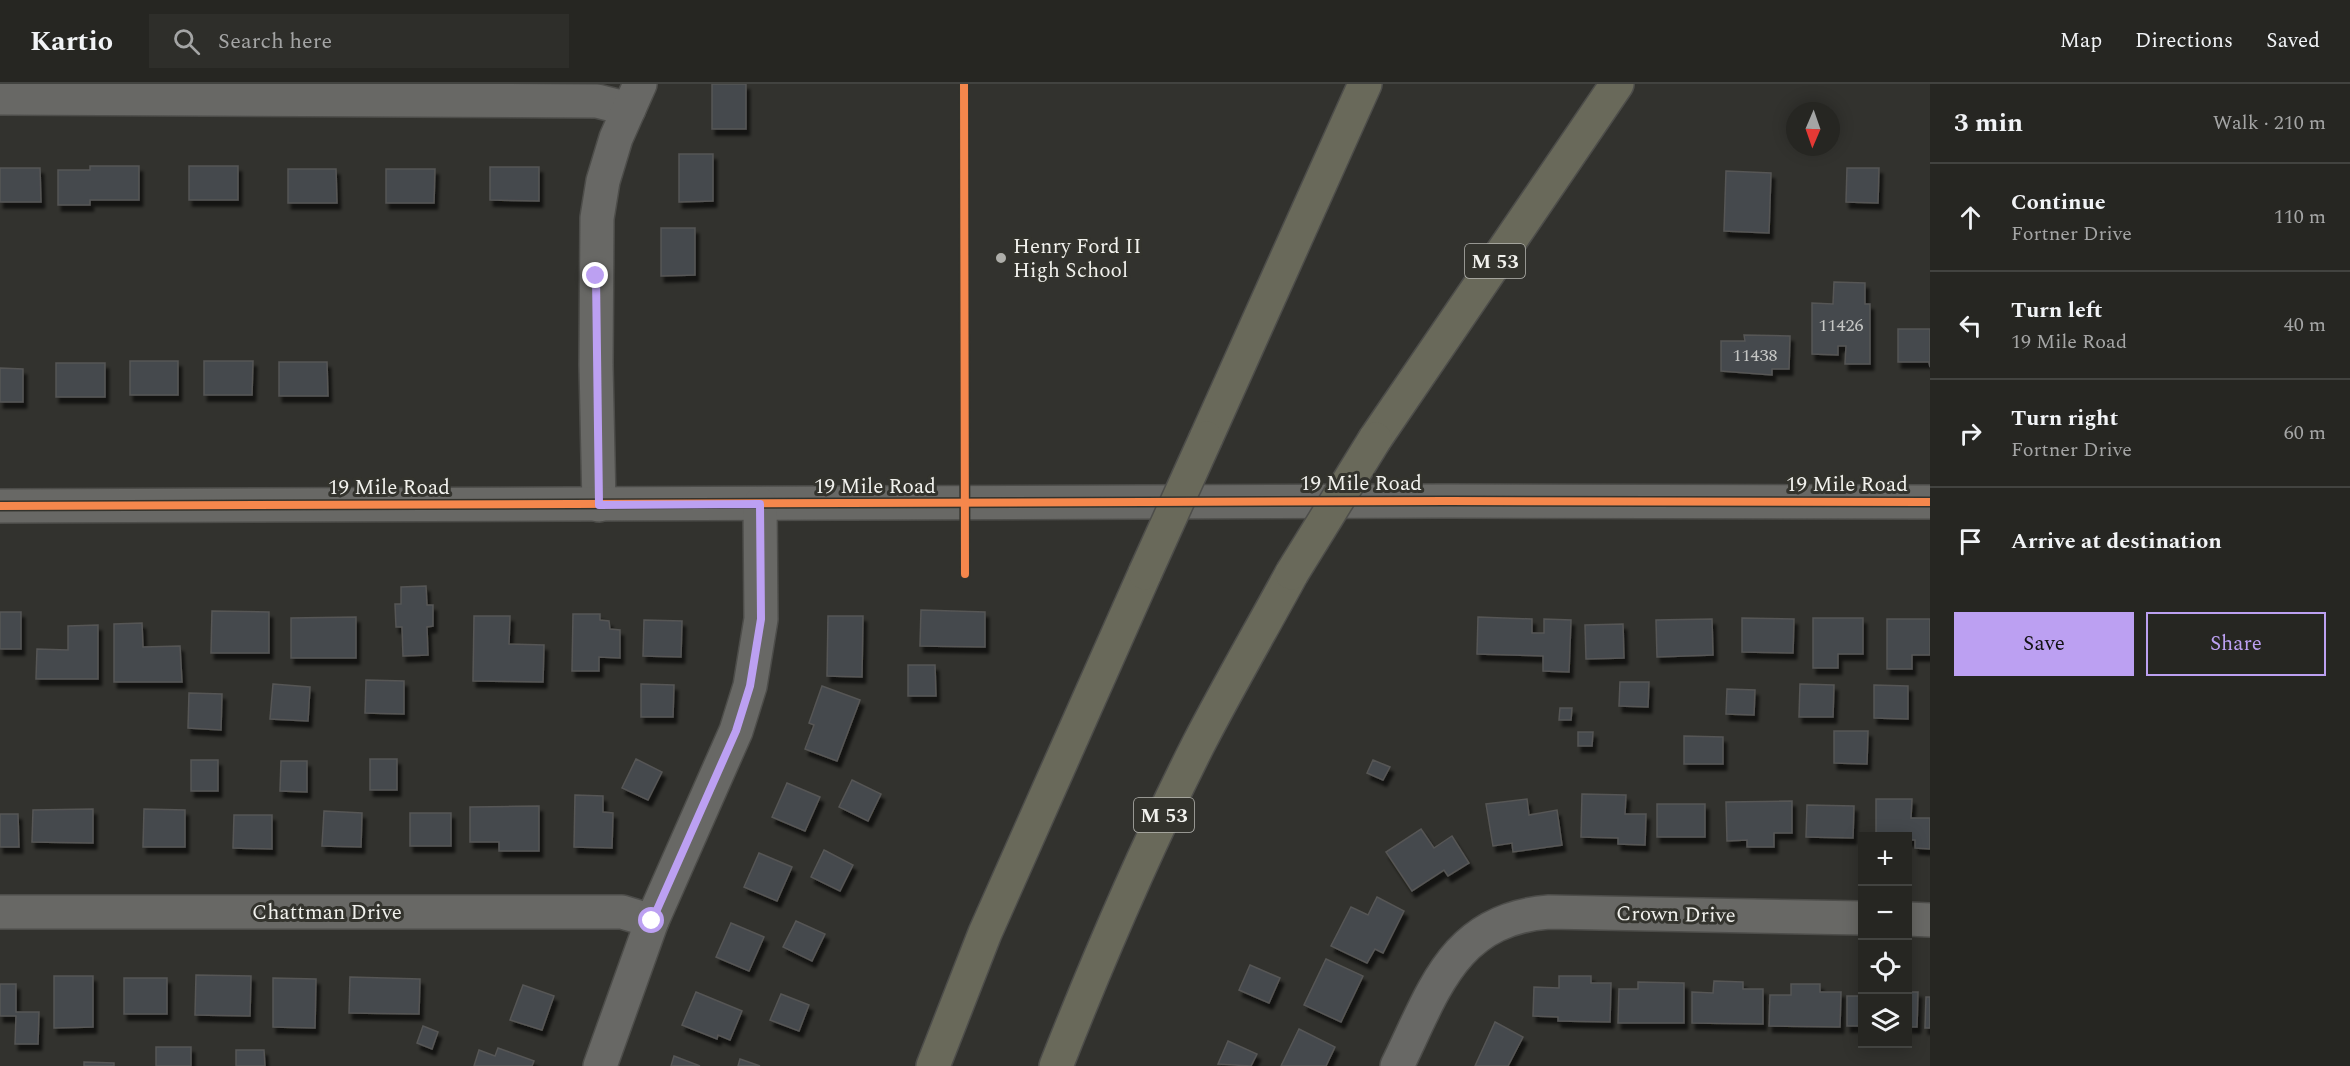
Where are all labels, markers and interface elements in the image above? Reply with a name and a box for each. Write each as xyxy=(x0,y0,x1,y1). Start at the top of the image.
search box xyxy=(149,14,569,68)
text: Kartio xyxy=(30,20,113,63)
icon: search xyxy=(170,25,203,58)
text: Search here xyxy=(218,25,332,58)
text: Map xyxy=(2060,25,2102,57)
text: Directions xyxy=(2135,25,2233,57)
text: Saved xyxy=(2266,25,2320,57)
north arrow xyxy=(1786,102,1840,156)
text: 3 min xyxy=(1954,103,2023,143)
text: Walk · 210 m xyxy=(2213,108,2326,138)
text: Continue xyxy=(2011,186,2106,219)
icon: ahead xyxy=(1954,201,1987,234)
text: 110 m xyxy=(2274,202,2326,232)
text: Fortner Drive xyxy=(2011,219,2132,249)
place label: Henry Ford II High School xyxy=(1013,231,1141,287)
road number: M 53 xyxy=(1465,244,1525,278)
marker: Henry Ford II High School xyxy=(994,251,1008,265)
route end xyxy=(582,262,608,288)
text: Turn left xyxy=(2011,294,2103,327)
icon: left xyxy=(1954,309,1987,342)
text: 40 m xyxy=(2284,310,2326,340)
house number: 11426 xyxy=(1819,312,1864,339)
text: 19 Mile Road xyxy=(2011,327,2127,357)
house number: 11438 xyxy=(1733,342,1778,369)
text: Turn right xyxy=(2011,402,2118,435)
icon: right xyxy=(1954,417,1987,450)
text: 60 m xyxy=(2284,418,2326,448)
text: Fortner Drive xyxy=(2011,435,2132,465)
street label: 19 Mile Road xyxy=(1300,468,1422,500)
street label: 19 Mile Road xyxy=(1786,469,1908,501)
street label: 19 Mile Road xyxy=(814,471,936,503)
street label: 19 Mile Road xyxy=(328,472,450,504)
icon: arrive xyxy=(1954,525,1987,558)
text: Arrive at destination xyxy=(2011,525,2222,558)
button: Save xyxy=(1954,612,2134,676)
button: Share xyxy=(2146,612,2326,676)
road number: M 53 xyxy=(1134,798,1194,832)
map controls xyxy=(1858,832,1912,1048)
button: + xyxy=(1858,832,1912,886)
button: − xyxy=(1858,886,1912,940)
street label: Chattman Drive xyxy=(252,897,402,929)
street label: Crown Drive xyxy=(1616,898,1736,932)
route start xyxy=(638,907,664,933)
button: locate xyxy=(1858,940,1912,994)
button: layers xyxy=(1858,994,1912,1048)

